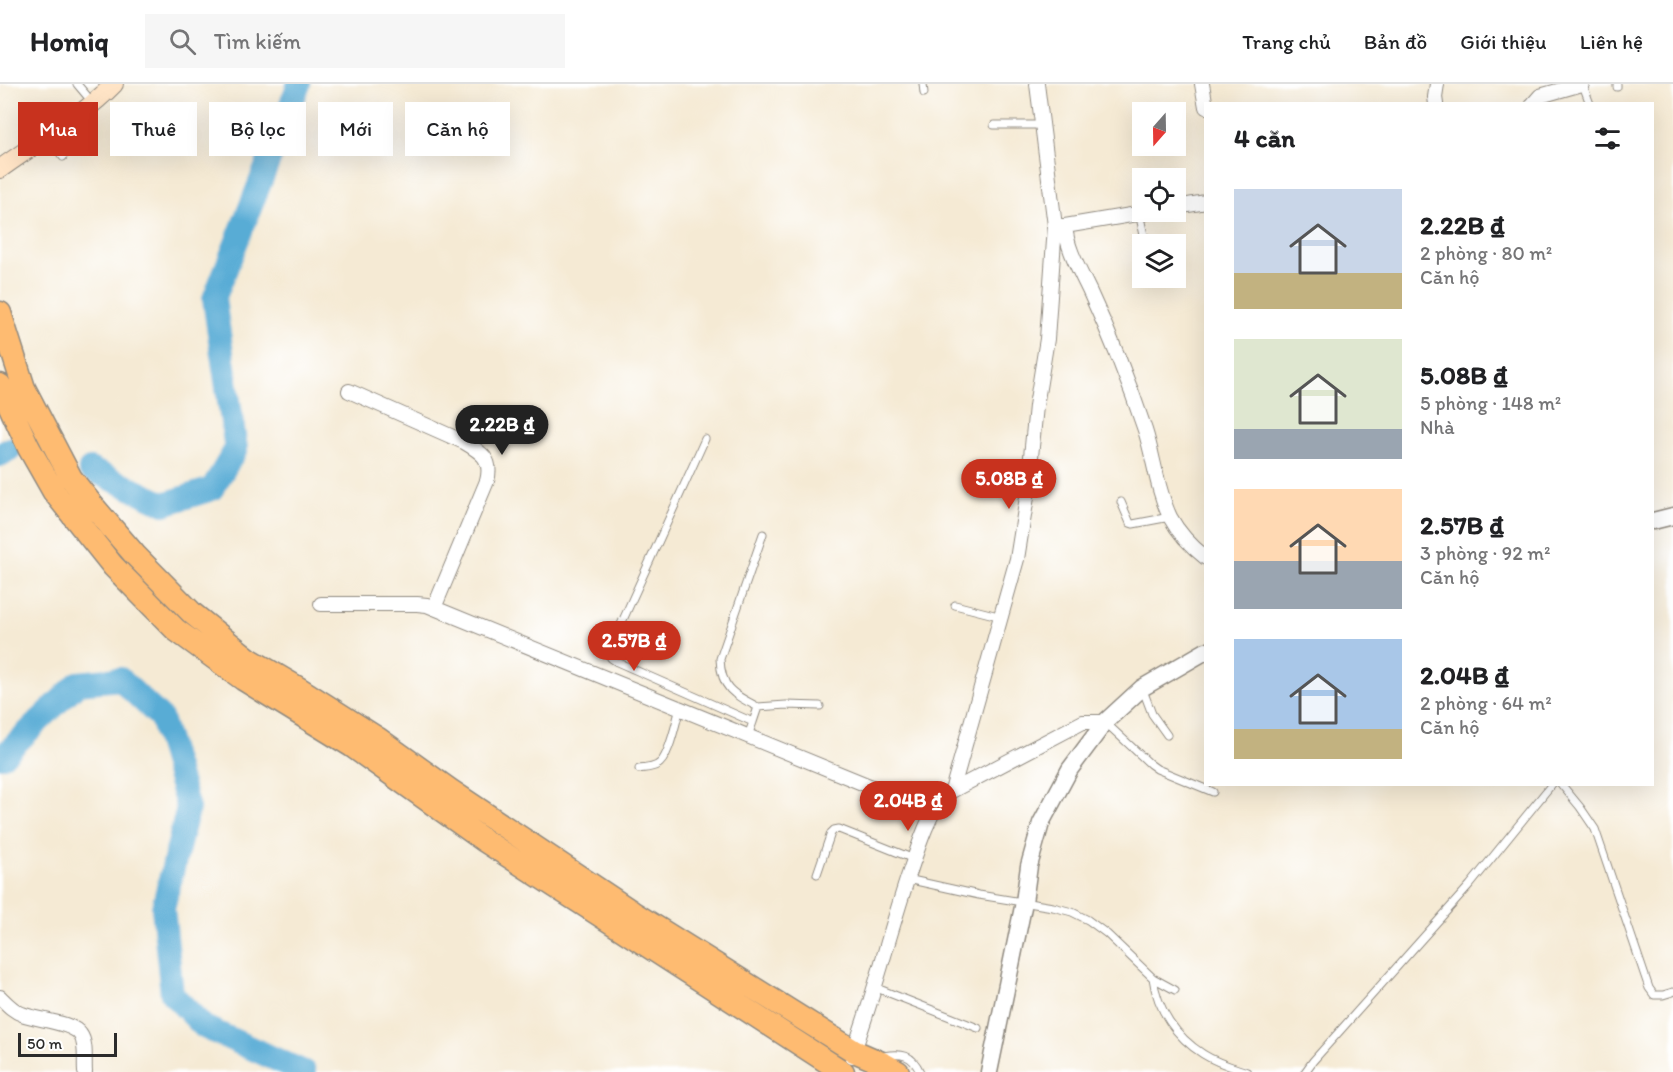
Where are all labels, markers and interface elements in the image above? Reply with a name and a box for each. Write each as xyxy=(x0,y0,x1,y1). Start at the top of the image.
search box xyxy=(145,14,565,68)
text: Homiq xyxy=(30,24,109,58)
icon: search xyxy=(166,25,199,58)
text: Tìm kiếm xyxy=(214,28,301,55)
text: Trang chủ xyxy=(1242,29,1331,54)
text: Bản đồ xyxy=(1364,29,1427,54)
text: Giới thiệu xyxy=(1460,29,1547,54)
text: Liên hệ xyxy=(1580,29,1643,54)
chip: Mua xyxy=(18,102,98,156)
chip: Thuê xyxy=(110,102,197,156)
chip: Bộ lọc xyxy=(209,102,306,156)
chip: Mới xyxy=(318,102,393,156)
chip: Căn hộ xyxy=(405,102,510,156)
north arrow xyxy=(1132,102,1186,156)
map controls xyxy=(1132,102,1186,288)
text: 4 căn xyxy=(1234,122,1295,154)
icon: filters xyxy=(1591,122,1624,155)
button: locate xyxy=(1132,168,1186,222)
text: 2.22B ₫ xyxy=(1420,209,1505,241)
icon: home xyxy=(1282,213,1354,285)
button: layers xyxy=(1132,234,1186,288)
text: 2 phòng · 80 m² xyxy=(1420,241,1552,265)
text: Căn hộ xyxy=(1420,265,1480,289)
text: 5.08B ₫ xyxy=(1420,359,1508,391)
icon: home xyxy=(1282,363,1354,435)
text: 5 phòng · 148 m² xyxy=(1420,391,1561,415)
pin: 2.22B ₫ xyxy=(447,405,557,456)
text: 2.22B ₫ xyxy=(469,412,535,436)
text: Nhà xyxy=(1420,415,1455,439)
pin: 5.08B ₫ xyxy=(954,459,1064,510)
text: 5.08B ₫ xyxy=(975,466,1043,490)
text: 2.57B ₫ xyxy=(1420,509,1504,541)
icon: home xyxy=(1282,513,1354,585)
text: 3 phòng · 92 m² xyxy=(1420,541,1550,565)
text: Căn hộ xyxy=(1420,565,1480,589)
pin: 2.57B ₫ xyxy=(579,621,689,672)
text: 2.57B ₫ xyxy=(602,628,666,652)
text: 2.04B ₫ xyxy=(1420,659,1509,691)
icon: home xyxy=(1282,663,1354,735)
text: 2 phòng · 64 m² xyxy=(1420,691,1552,715)
text: Căn hộ xyxy=(1420,715,1480,739)
pin: 2.04B ₫ xyxy=(853,781,963,832)
text: 2.04B ₫ xyxy=(874,788,942,812)
scale bar xyxy=(18,1030,117,1058)
text: 50 m xyxy=(27,1034,62,1053)

